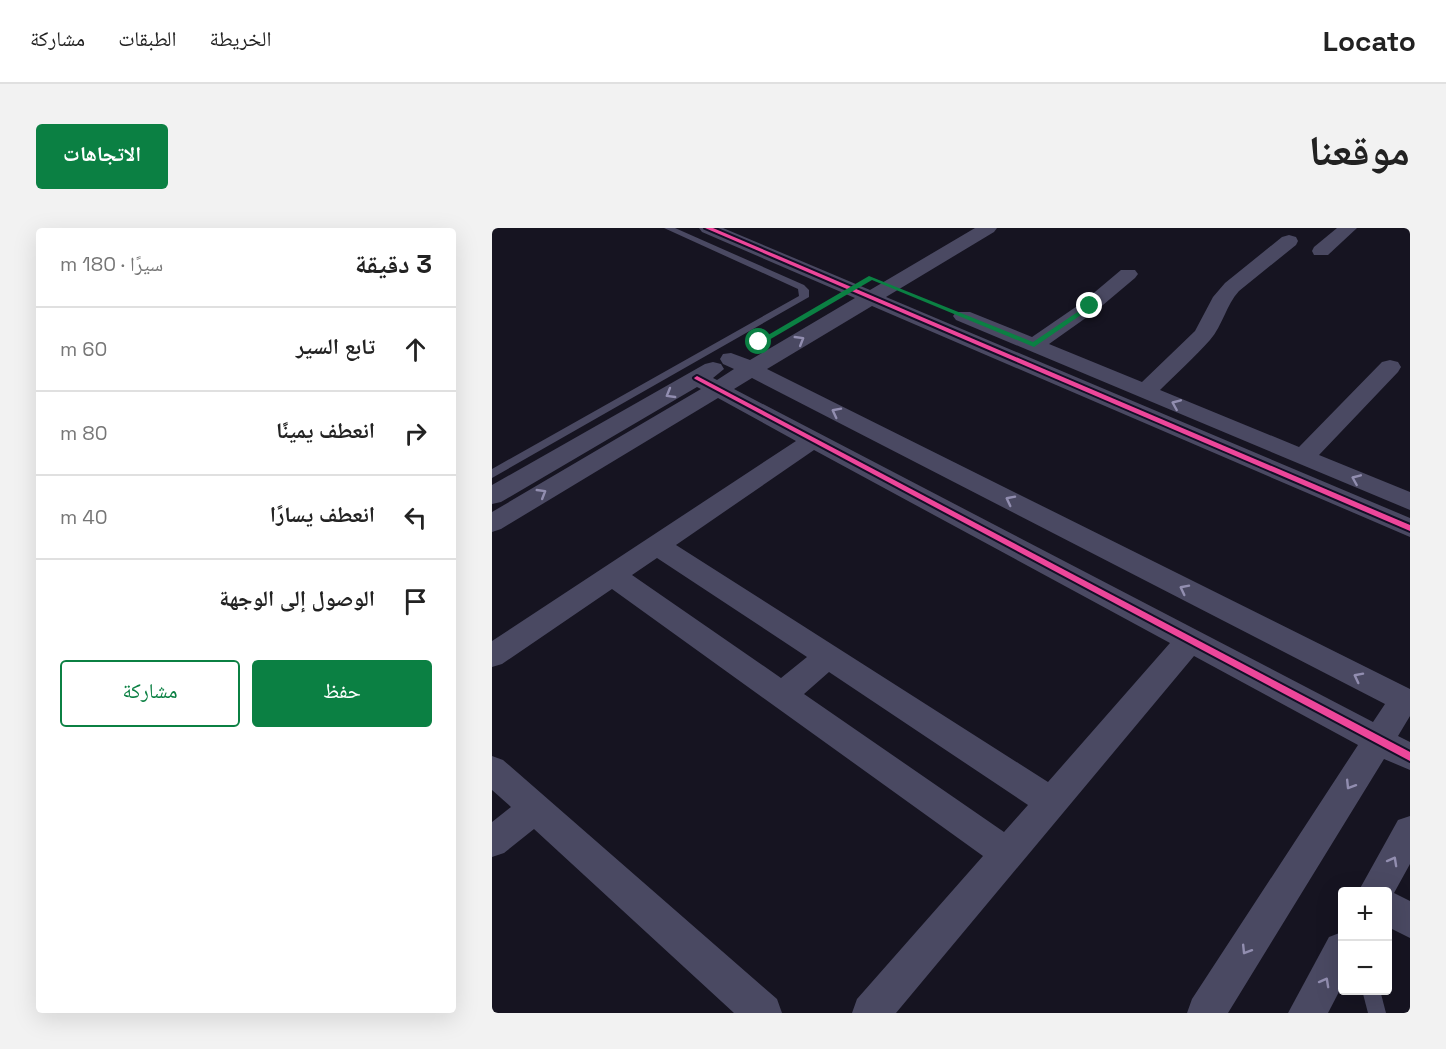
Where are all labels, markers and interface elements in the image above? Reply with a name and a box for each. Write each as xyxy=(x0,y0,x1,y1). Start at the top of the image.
text: Locato xyxy=(1323,23,1416,59)
text: مشاركة xyxy=(30,25,85,52)
text: الطبقات xyxy=(118,25,177,52)
text: الخريطة xyxy=(210,25,271,52)
button: الاتجاهات xyxy=(36,124,168,189)
text: موقعنا xyxy=(1309,124,1410,177)
text: 3 دقيقة xyxy=(355,247,432,281)
text: سيرًا · 180 m xyxy=(60,251,163,277)
route end xyxy=(1076,292,1102,318)
route start xyxy=(745,328,771,354)
text: تابع السير xyxy=(296,332,375,360)
icon: ahead xyxy=(399,333,432,366)
one-way arrow xyxy=(794,335,804,347)
text: 60 m xyxy=(60,336,107,362)
one-way arrow xyxy=(666,386,676,398)
one-way arrow xyxy=(1171,399,1182,411)
one-way arrow xyxy=(832,408,843,419)
text: انعطف يمينًا xyxy=(276,416,375,444)
icon: right xyxy=(399,417,432,450)
text: 80 m xyxy=(60,420,108,446)
one-way arrow xyxy=(1351,474,1362,486)
one-way arrow xyxy=(536,489,546,501)
one-way arrow xyxy=(1005,496,1016,508)
text: انعطف يسارًا xyxy=(270,500,375,528)
icon: left xyxy=(399,501,432,534)
text: 40 m xyxy=(60,504,108,530)
text: الوصول إلى الوجهة xyxy=(219,584,375,612)
one-way arrow xyxy=(1179,584,1190,596)
icon: arrive xyxy=(399,585,432,618)
button: مشاركة xyxy=(60,660,240,727)
button: حفظ xyxy=(252,660,432,727)
one-way arrow xyxy=(1353,673,1364,684)
one-way arrow xyxy=(1346,778,1357,789)
one-way arrow xyxy=(1386,857,1397,867)
map controls xyxy=(1338,887,1392,995)
button: + xyxy=(1338,887,1392,941)
button: − xyxy=(1338,941,1392,995)
one-way arrow xyxy=(1241,944,1253,954)
one-way arrow xyxy=(1318,978,1329,988)

